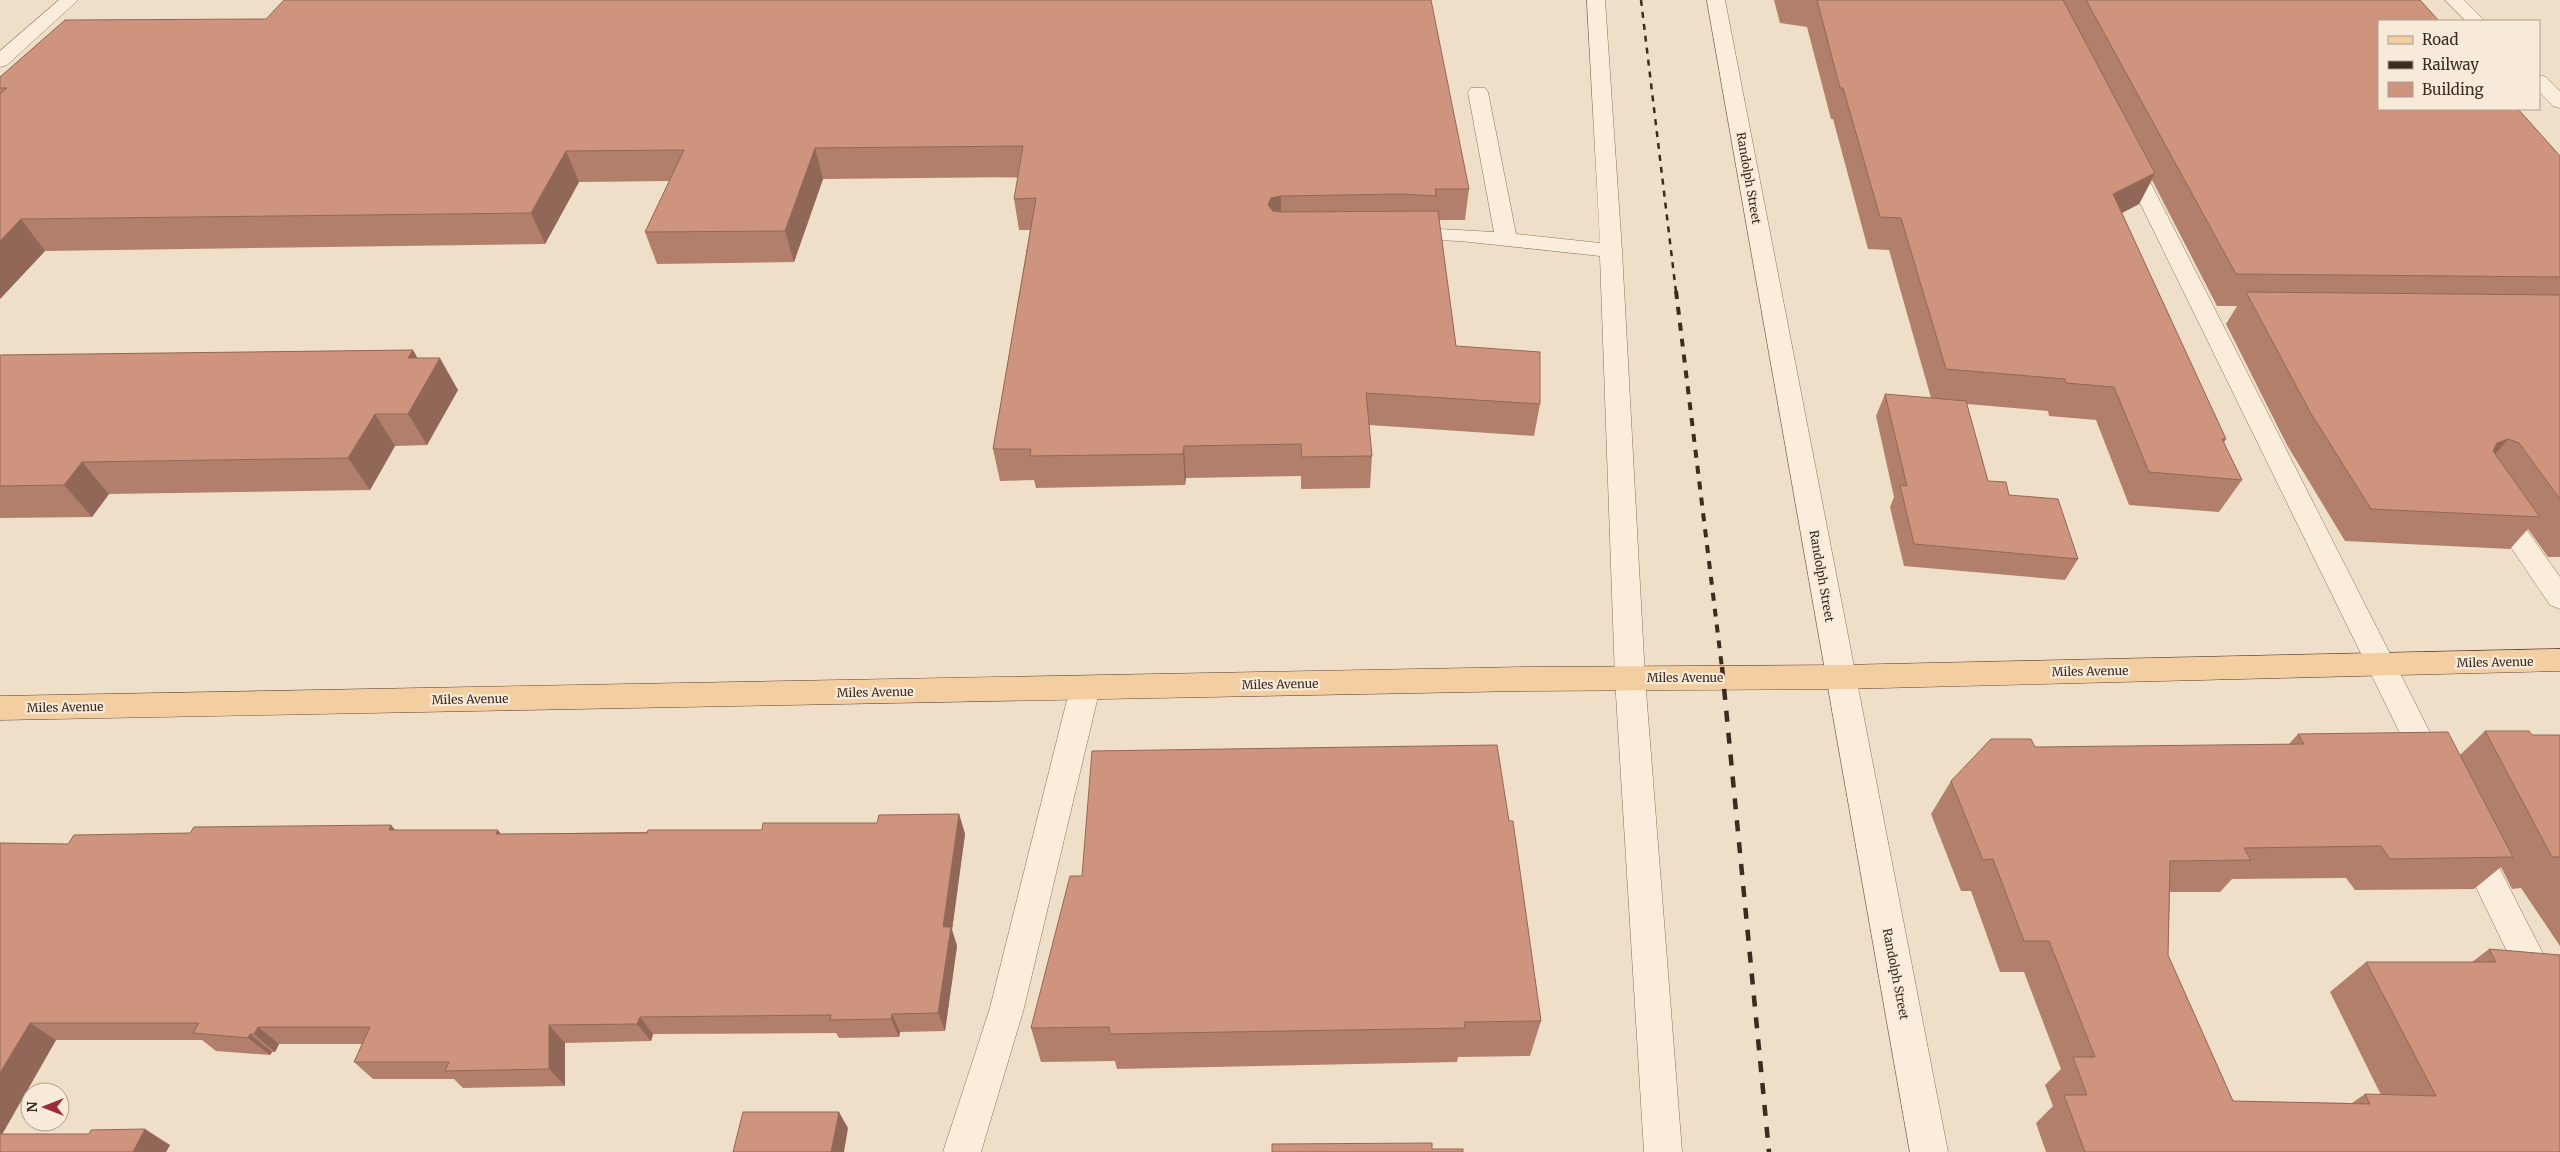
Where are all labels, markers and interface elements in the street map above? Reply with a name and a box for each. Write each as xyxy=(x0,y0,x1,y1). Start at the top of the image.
legend xyxy=(2378,20,2540,110)
text: Road xyxy=(2422,30,2458,49)
text: Railway xyxy=(2422,55,2479,74)
text: Building xyxy=(2422,80,2484,99)
street label: Randolph Street xyxy=(1734,131,1765,225)
street label: Randolph Street xyxy=(1807,529,1838,623)
street label: Miles Avenue xyxy=(2457,654,2533,670)
street label: Miles Avenue xyxy=(2052,663,2128,679)
street label: Miles Avenue xyxy=(1647,670,1723,685)
street label: Miles Avenue xyxy=(1242,676,1318,692)
street label: Miles Avenue xyxy=(837,684,913,700)
street label: Miles Avenue xyxy=(432,691,508,707)
street label: Miles Avenue xyxy=(27,699,103,715)
street label: Randolph Street xyxy=(1880,927,1912,1021)
north arrow xyxy=(20,1082,70,1132)
text: N xyxy=(23,1101,41,1113)

